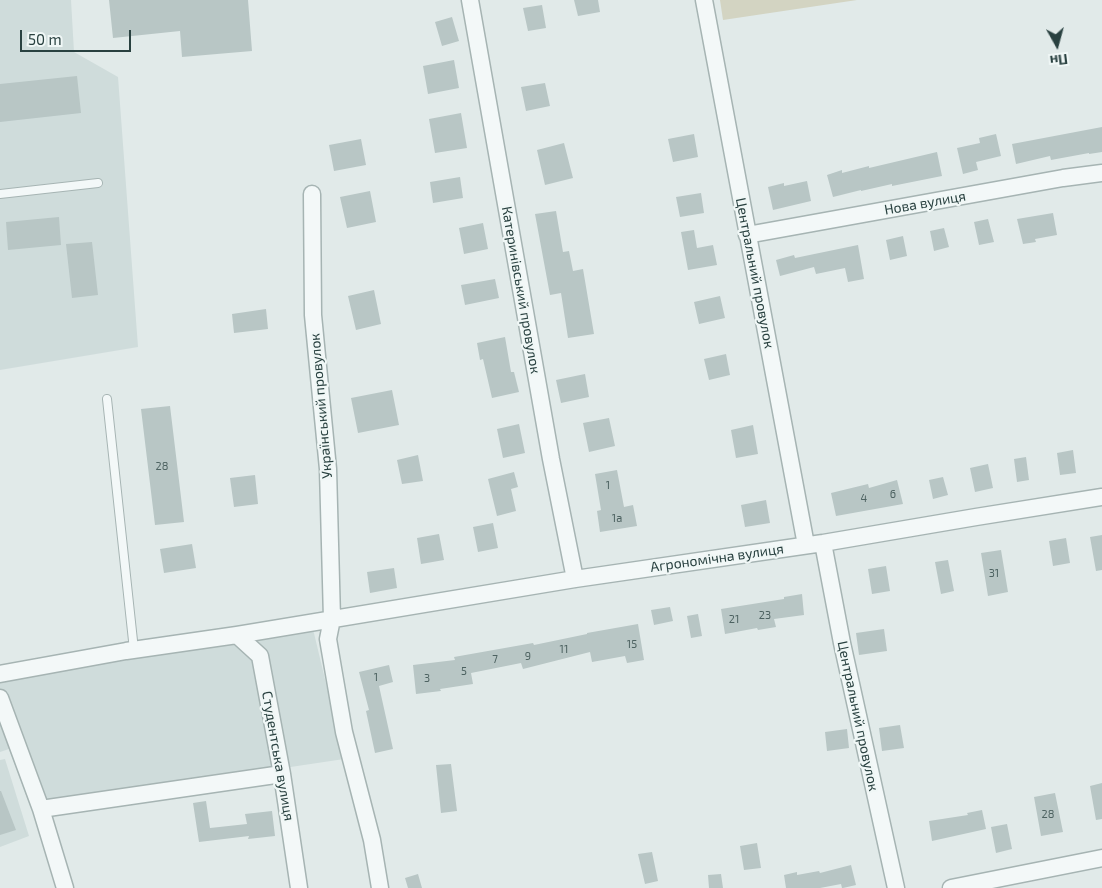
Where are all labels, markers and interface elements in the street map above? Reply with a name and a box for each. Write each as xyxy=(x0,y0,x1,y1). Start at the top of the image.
scale bar xyxy=(22,20,134,52)
north arrow xyxy=(1032,20,1082,70)
text: 50 m xyxy=(28,30,62,48)
text: Пн xyxy=(1049,51,1069,70)
street label: Нова вулиця xyxy=(883,188,967,218)
street label: Центральний провулок xyxy=(732,196,778,350)
street label: Катеринівський провулок xyxy=(498,205,544,375)
street label: Український провулок xyxy=(306,333,336,479)
house number: 28 xyxy=(156,459,168,473)
house number: 1 xyxy=(606,478,610,492)
house number: 6 xyxy=(890,487,896,501)
house number: 4 xyxy=(861,491,867,505)
house number: 1а xyxy=(612,511,622,525)
street label: Агрономічна вулиця xyxy=(649,540,785,576)
house number: 31 xyxy=(989,566,999,580)
house number: 23 xyxy=(759,608,771,622)
house number: 21 xyxy=(729,612,739,626)
house number: 15 xyxy=(627,637,637,651)
street label: Центральний провулок xyxy=(834,639,882,793)
house number: 11 xyxy=(560,642,568,656)
house number: 9 xyxy=(525,649,531,663)
house number: 7 xyxy=(492,652,498,666)
house number: 5 xyxy=(461,664,467,678)
house number: 1 xyxy=(374,670,378,684)
house number: 3 xyxy=(424,671,430,685)
street label: Студентська вулиця xyxy=(258,690,298,822)
house number: 28 xyxy=(1042,807,1054,821)

